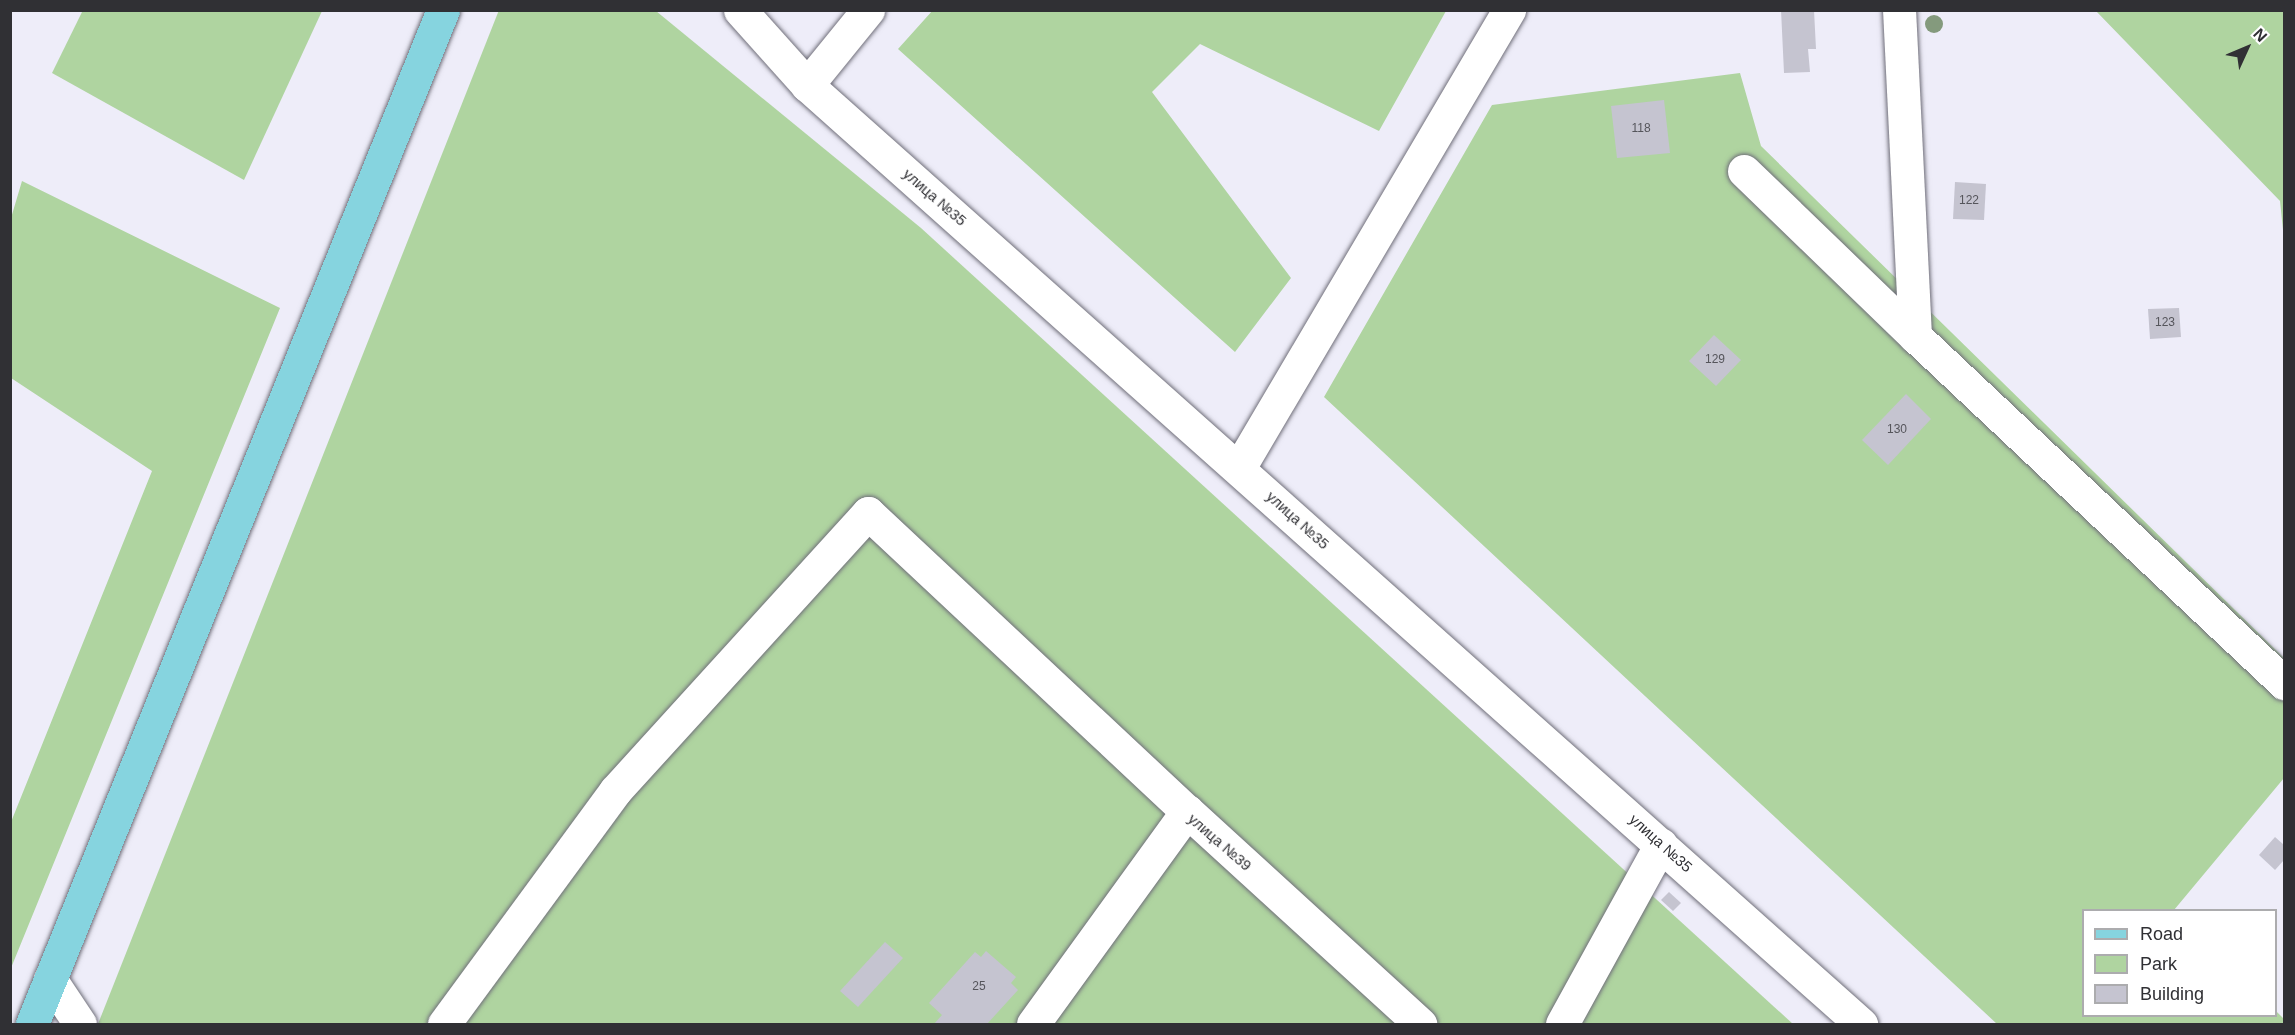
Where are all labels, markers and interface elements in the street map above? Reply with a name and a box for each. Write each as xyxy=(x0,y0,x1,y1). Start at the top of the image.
north arrow xyxy=(2217,18,2277,78)
text: N xyxy=(2250,25,2270,45)
house number: 118 xyxy=(1631,122,1651,136)
street label: улица №35 xyxy=(900,165,970,229)
house number: 122 xyxy=(1959,194,1979,208)
house number: 123 xyxy=(2155,316,2175,330)
house number: 129 xyxy=(1705,353,1725,367)
house number: 130 xyxy=(1887,423,1907,437)
street label: улица №35 xyxy=(1263,487,1333,553)
street label: улица №39 xyxy=(1185,810,1255,874)
street label: улица №35 xyxy=(1626,810,1696,876)
legend xyxy=(2082,909,2277,1017)
text: Road xyxy=(2140,924,2183,944)
text: Park xyxy=(2140,954,2177,974)
house number: 25 xyxy=(972,980,986,994)
text: Building xyxy=(2140,984,2204,1004)

